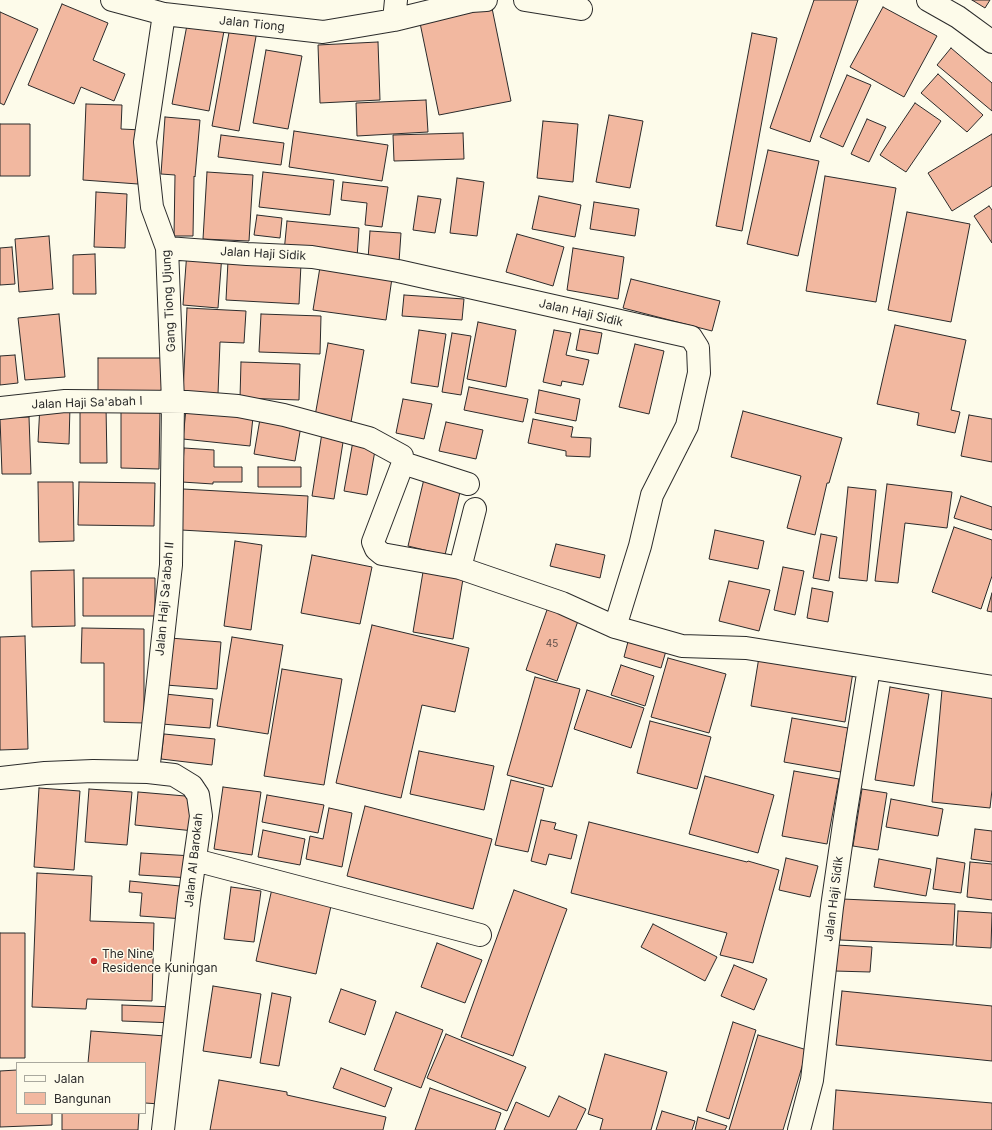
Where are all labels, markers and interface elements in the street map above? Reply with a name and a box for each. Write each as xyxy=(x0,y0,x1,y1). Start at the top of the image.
street label: Jalan Tiong xyxy=(218,13,286,35)
street label: Jalan Haji Sidik xyxy=(220,245,306,263)
street label: Gang Tiong Ujung xyxy=(159,249,179,353)
street label: Jalan Haji Sidik xyxy=(537,296,625,330)
street label: Jalan Haji Sa'abah I xyxy=(31,394,143,412)
street label: Jalan Haji Sa'abah II xyxy=(153,541,177,657)
house number: 45 xyxy=(546,638,558,650)
street label: Jalan Al Barokah xyxy=(182,812,206,908)
street label: Jalan Haji Sidik xyxy=(822,855,846,943)
place label: The Nine Residence Kuningan xyxy=(102,947,217,975)
marker: The Nine Residence Kuningan xyxy=(89,956,99,966)
legend xyxy=(16,1062,146,1114)
text: Jalan xyxy=(54,1071,84,1086)
text: Bangunan xyxy=(54,1091,111,1106)

